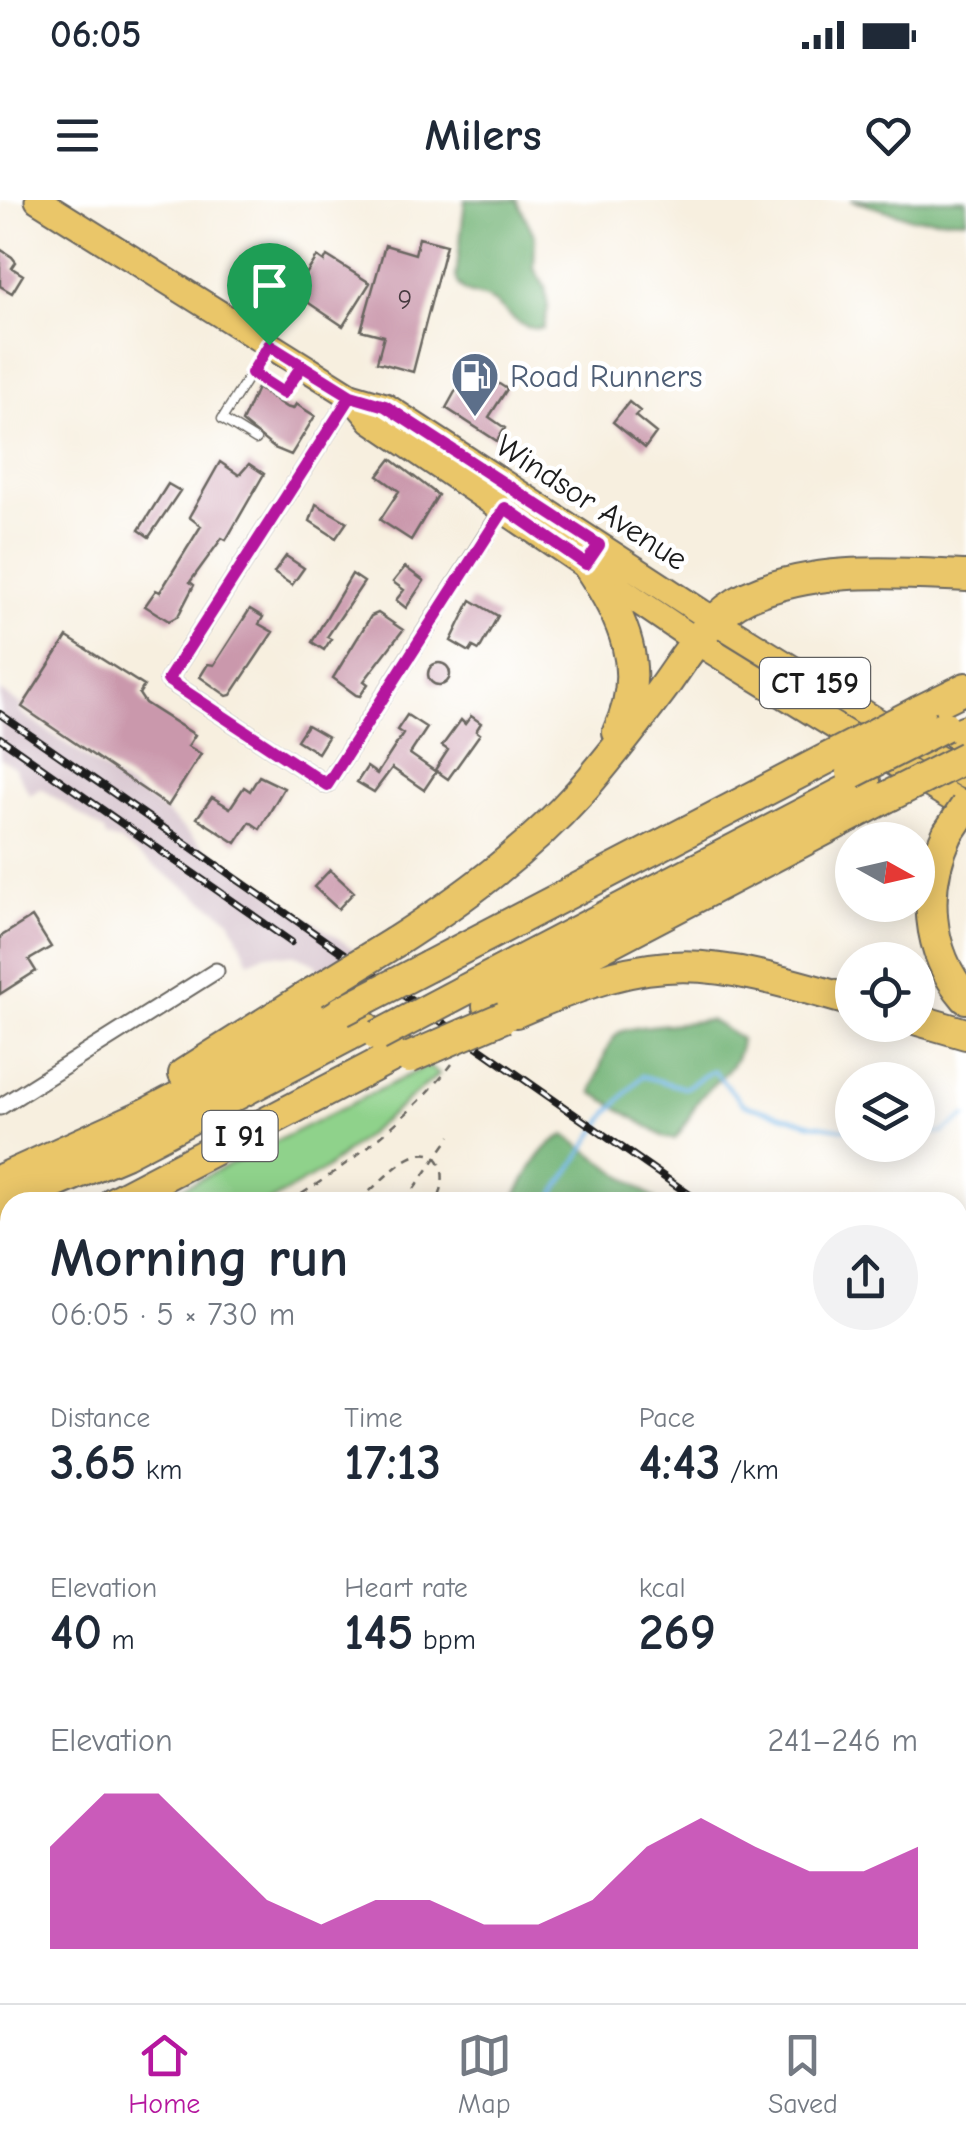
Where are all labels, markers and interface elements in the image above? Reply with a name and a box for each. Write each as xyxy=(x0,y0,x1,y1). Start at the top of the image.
text: 06:05 xyxy=(50,13,141,57)
icon: menu xyxy=(50,108,105,163)
icon: heart xyxy=(861,108,916,163)
text: Milers xyxy=(424,109,542,161)
pin xyxy=(227,243,312,346)
icon: arrive xyxy=(242,258,297,313)
house number: 9 xyxy=(398,284,412,316)
fuel station icon: Road Runners xyxy=(449,350,501,418)
place label: Road Runners xyxy=(510,358,703,395)
street label: Windsor Avenue xyxy=(489,427,694,578)
road number: CT 159 xyxy=(760,658,870,708)
north arrow xyxy=(835,822,935,922)
map controls xyxy=(835,822,935,1162)
button: locate xyxy=(835,942,935,1042)
button: layers xyxy=(835,1062,935,1162)
road number: I 91 xyxy=(202,1111,278,1161)
button: share xyxy=(813,1225,918,1330)
text: Morning run xyxy=(50,1226,348,1290)
text: 06:05 · 5 × 730 m xyxy=(50,1296,295,1333)
text: Distance xyxy=(50,1402,150,1434)
text: Time xyxy=(344,1402,402,1434)
text: Pace xyxy=(639,1402,695,1434)
text: 3.65 xyxy=(50,1434,136,1492)
text: 17:13 xyxy=(344,1434,441,1492)
text: 4:43 xyxy=(639,1434,721,1492)
text: km xyxy=(136,1454,182,1486)
text: /km xyxy=(721,1454,779,1486)
text: Elevation xyxy=(50,1572,157,1604)
text: Heart rate xyxy=(344,1572,468,1604)
text: kcal xyxy=(639,1572,686,1604)
text: 40 xyxy=(50,1604,102,1662)
text: 145 xyxy=(344,1604,413,1662)
text: 269 xyxy=(639,1604,716,1662)
text: m xyxy=(102,1624,135,1656)
text: bpm xyxy=(413,1624,476,1656)
text: Elevation xyxy=(50,1722,173,1759)
text: 241–246 m xyxy=(768,1722,918,1759)
tab: Home xyxy=(128,2028,200,2120)
tab: Map xyxy=(457,2028,512,2120)
tab: Saved xyxy=(768,2028,838,2120)

